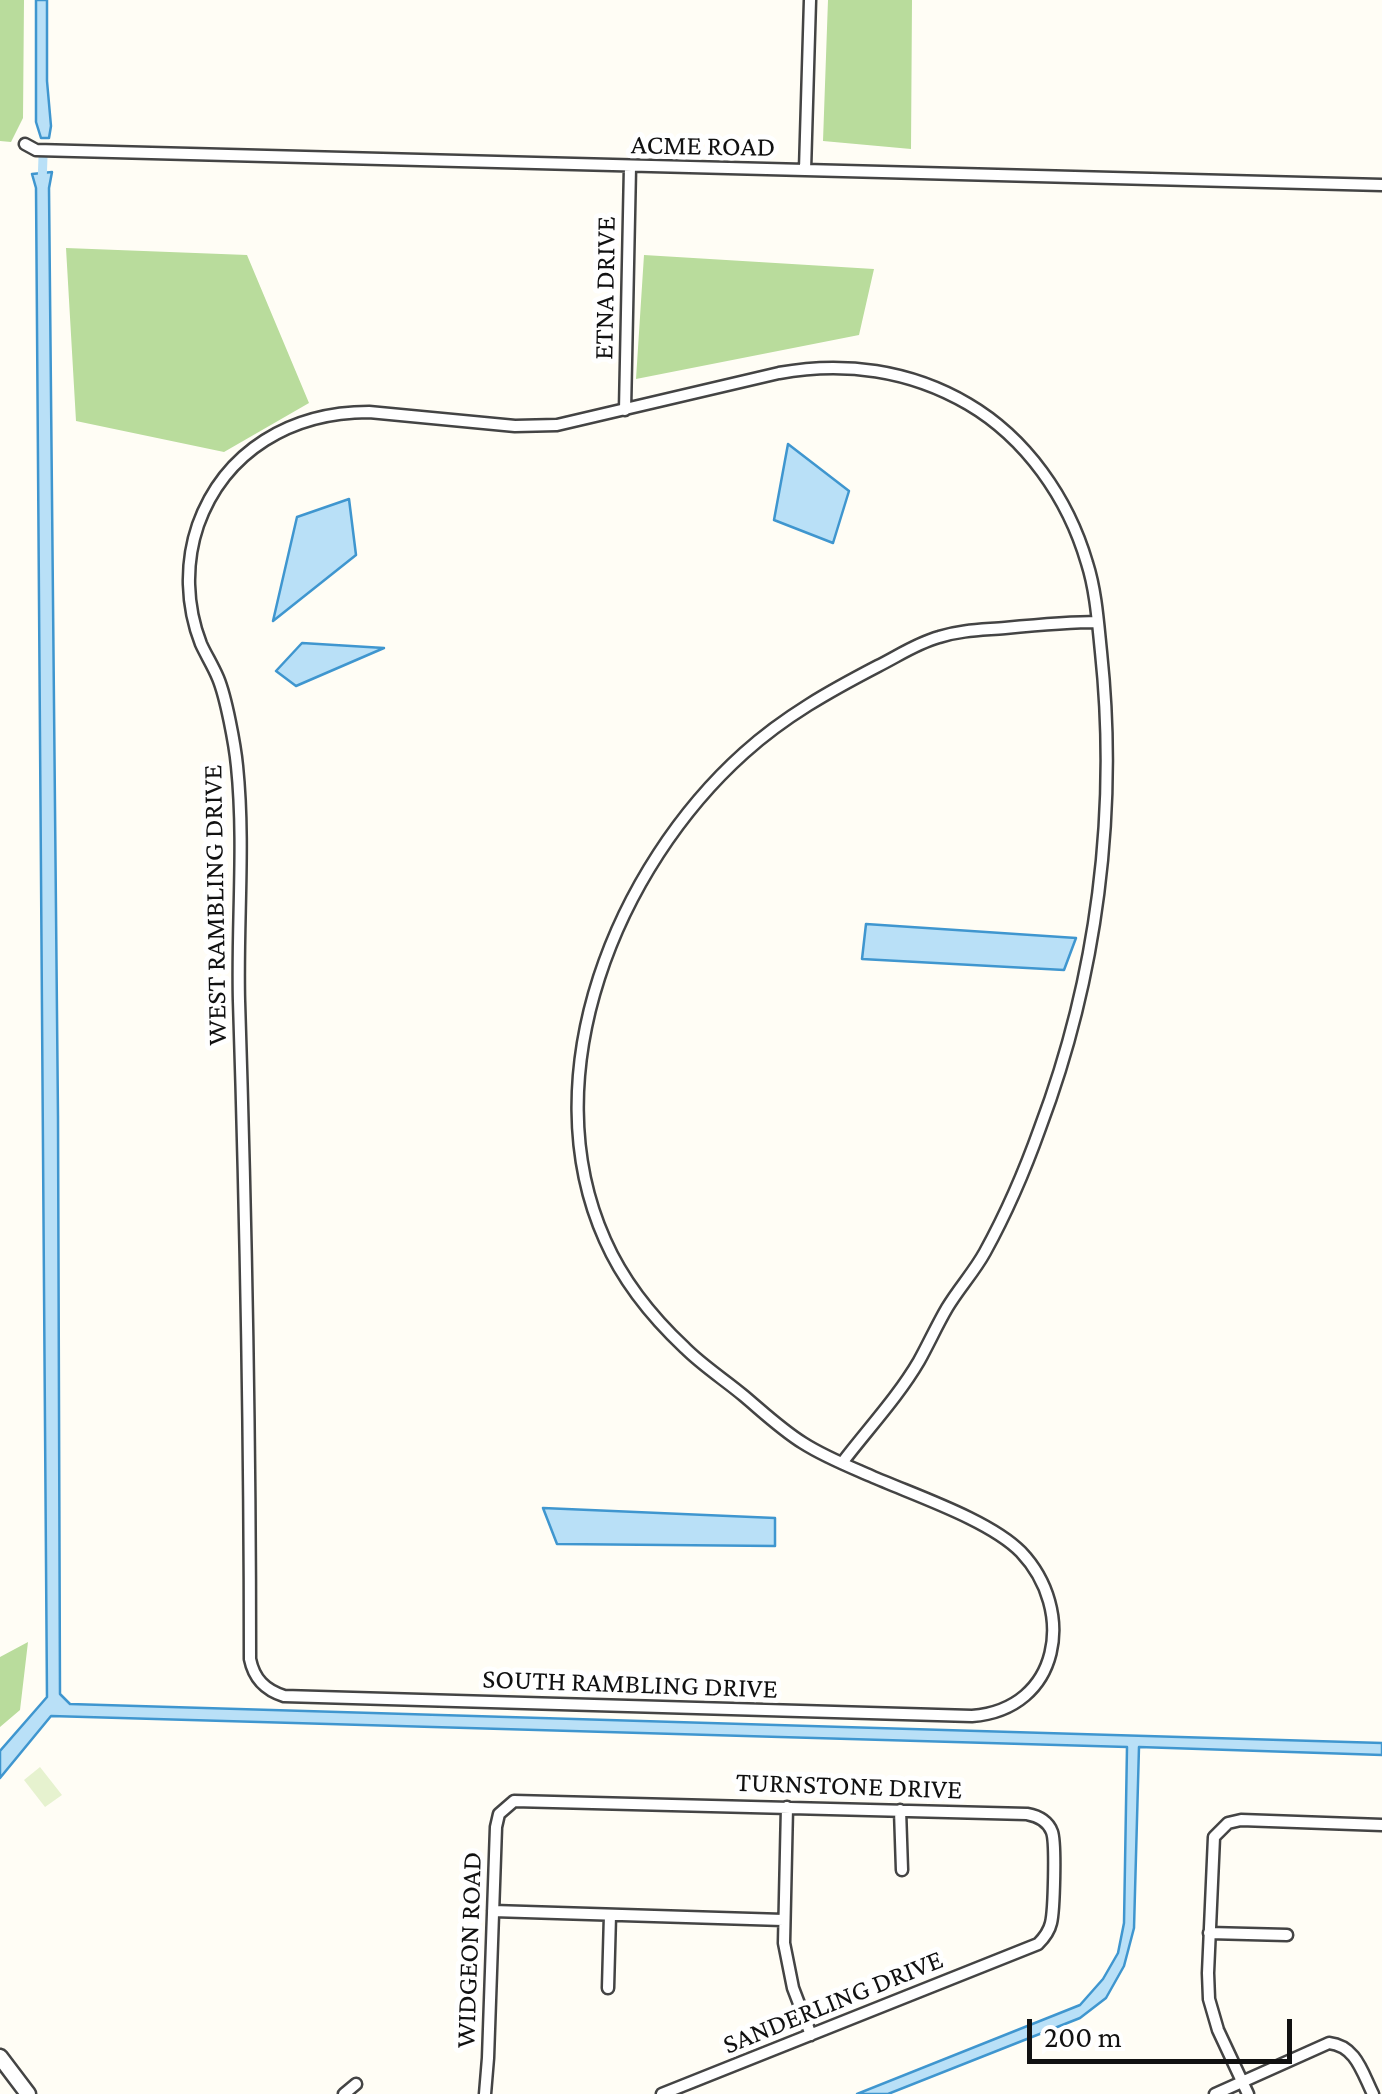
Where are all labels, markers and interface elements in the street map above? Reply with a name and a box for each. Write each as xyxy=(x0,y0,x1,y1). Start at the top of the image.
street label: ACME ROAD xyxy=(631,128,775,164)
street label: ETNA DRIVE xyxy=(587,216,623,360)
street label: WEST RAMBLING DRIVE xyxy=(196,764,234,1046)
street label: SOUTH RAMBLING DRIVE xyxy=(482,1662,778,1706)
street label: TURNSTONE DRIVE xyxy=(735,1765,963,1807)
street label: WIDGEON ROAD xyxy=(449,1851,489,2049)
street label: SANDERLING DRIVE xyxy=(718,1943,948,2061)
scale bar xyxy=(1032,1999,1297,2061)
text: 200 m xyxy=(1044,2020,1122,2053)

